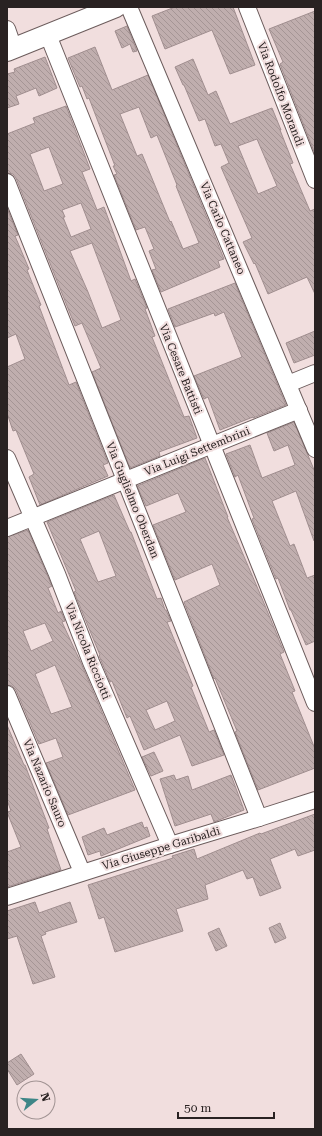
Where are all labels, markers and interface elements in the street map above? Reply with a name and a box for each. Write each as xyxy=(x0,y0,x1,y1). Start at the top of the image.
street label: Via Rodolfo Morandi xyxy=(255,40,307,148)
street label: Via Carlo Cattaneo xyxy=(197,180,248,277)
street label: Via Cesare Battisti xyxy=(156,322,205,417)
street label: Via Luigi Settembrini xyxy=(143,424,252,479)
street label: Via Guglielmo Oberdan xyxy=(103,440,162,560)
street label: Via Nicola Ricciotti xyxy=(62,601,113,702)
street label: Via Nazario Sauro xyxy=(20,737,69,829)
street label: Via Giuseppe Garibaldi xyxy=(101,824,222,873)
north arrow xyxy=(16,1080,56,1120)
text: N xyxy=(38,1091,53,1104)
scale bar xyxy=(178,1094,274,1120)
text: 50 m xyxy=(184,1101,211,1115)

